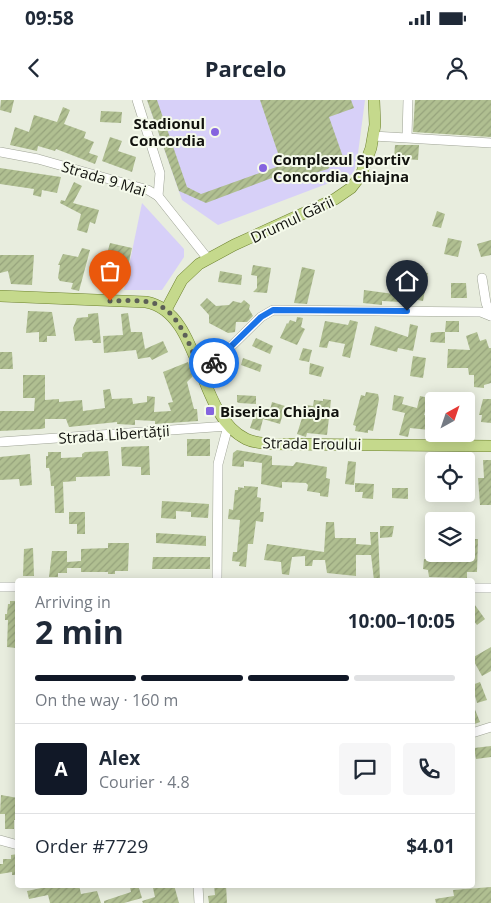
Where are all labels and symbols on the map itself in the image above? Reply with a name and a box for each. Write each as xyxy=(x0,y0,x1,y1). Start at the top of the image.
place label: Stadionul Concordia xyxy=(129,113,205,150)
marker: Stadionul Concordia xyxy=(209,126,221,138)
place label: Complexul Sportiv Concordia Chiajna xyxy=(273,149,410,186)
street label: Strada 9 Mai xyxy=(59,156,149,200)
marker: Complexul Sportiv Concordia Chiajna xyxy=(257,162,269,174)
street label: Drumul Gării xyxy=(247,191,337,247)
pin xyxy=(89,250,131,301)
pin xyxy=(386,260,428,311)
courier xyxy=(189,338,239,388)
north arrow xyxy=(425,392,475,442)
place label: Biserica Chiajna xyxy=(220,401,340,421)
marker: Biserica Chiajna xyxy=(204,405,216,417)
street label: Strada Libertății xyxy=(58,420,170,448)
street label: Strada Eroului xyxy=(262,432,362,454)

